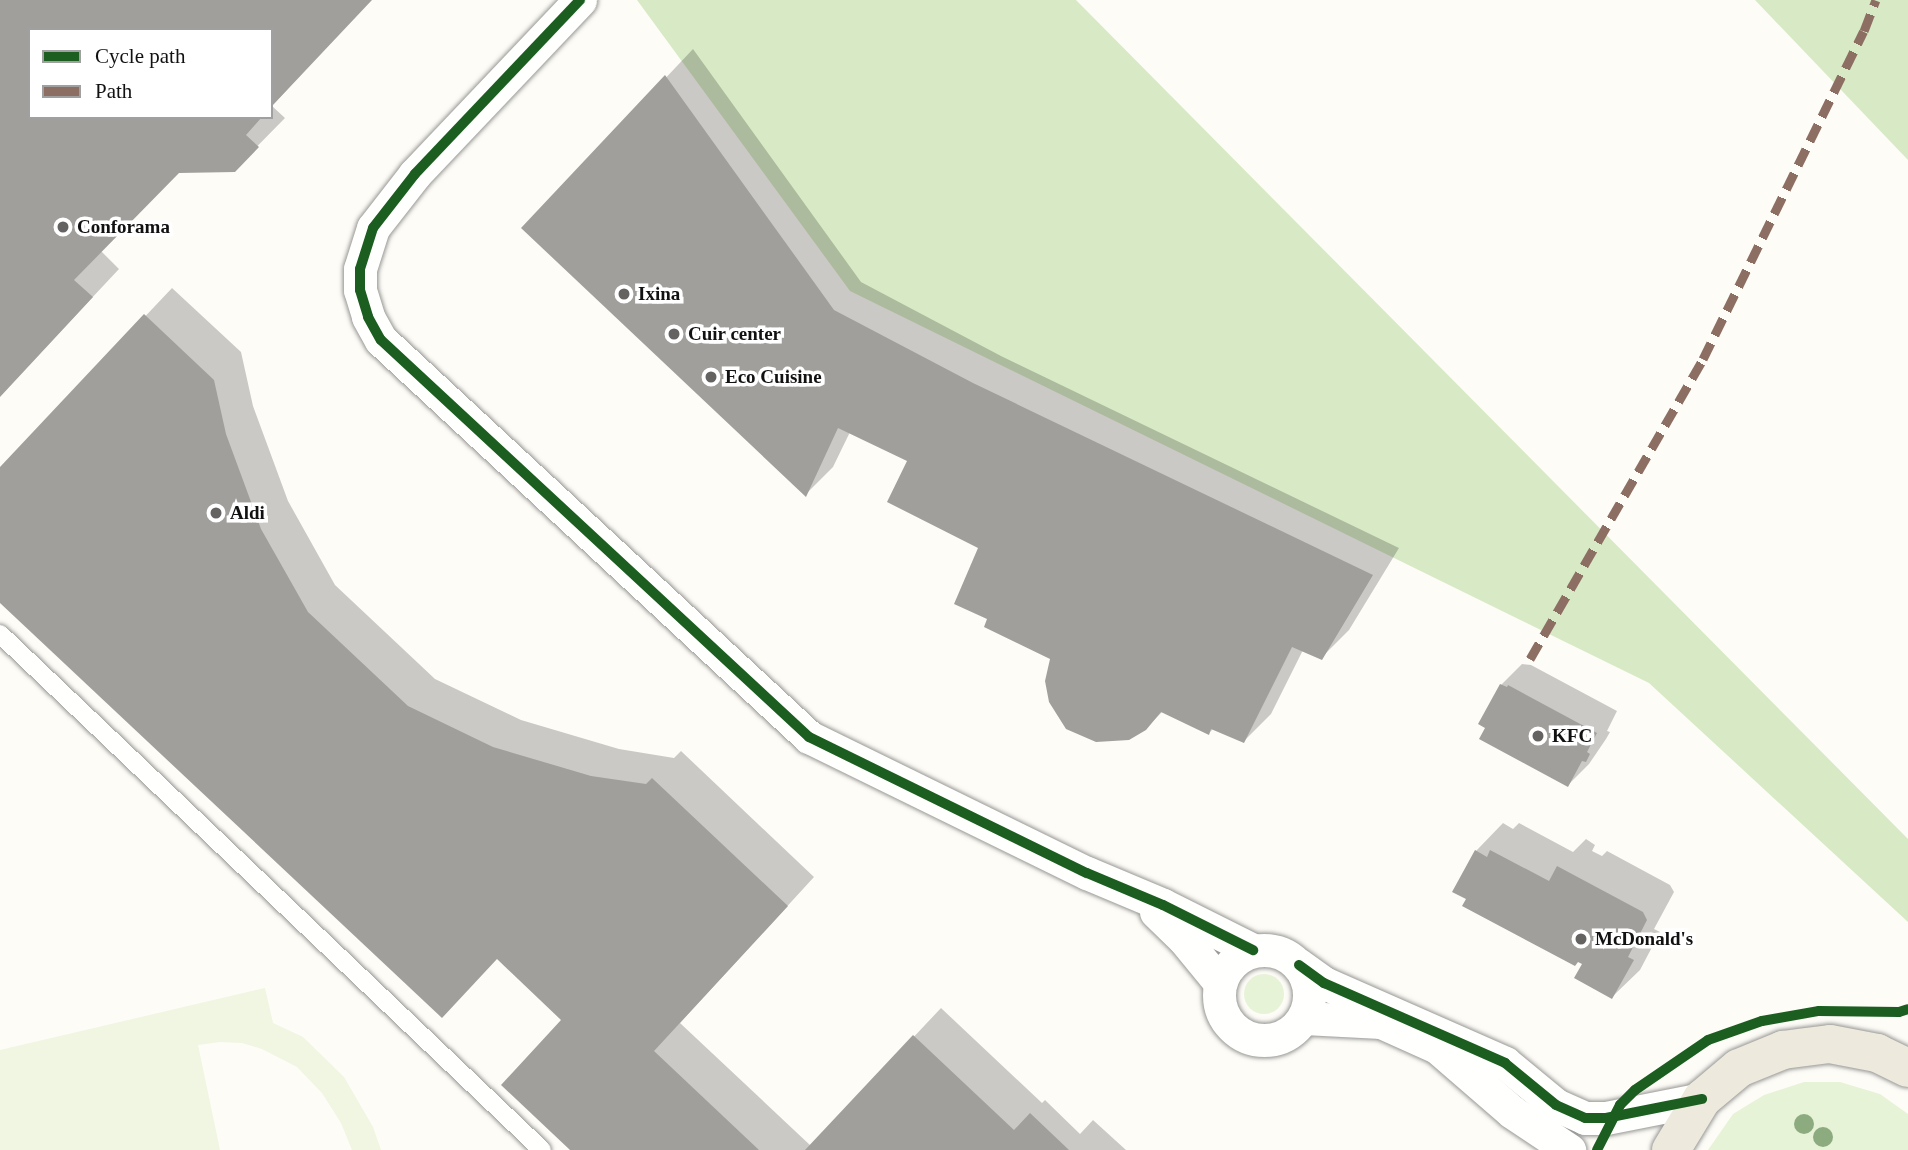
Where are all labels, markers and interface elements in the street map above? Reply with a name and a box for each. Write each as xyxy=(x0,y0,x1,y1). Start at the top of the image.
legend xyxy=(28,28,273,119)
text: Cycle path xyxy=(95,44,185,68)
text: Path xyxy=(95,79,132,103)
place label: Conforama xyxy=(77,216,170,238)
marker: Conforama xyxy=(55,219,71,235)
place label: Ixina xyxy=(638,283,680,305)
marker: Ixina xyxy=(616,286,632,302)
place label: Cuir center xyxy=(688,323,781,345)
marker: Cuir center xyxy=(666,326,682,342)
place label: Eco Cuisine xyxy=(725,366,822,388)
marker: Eco Cuisine xyxy=(703,369,719,385)
place label: Aldi xyxy=(230,502,265,524)
marker: Aldi xyxy=(208,505,224,521)
place label: KFC xyxy=(1552,725,1592,747)
marker: KFC xyxy=(1530,728,1546,744)
place label: McDonald's xyxy=(1595,928,1693,950)
marker: McDonald's xyxy=(1573,931,1589,947)

